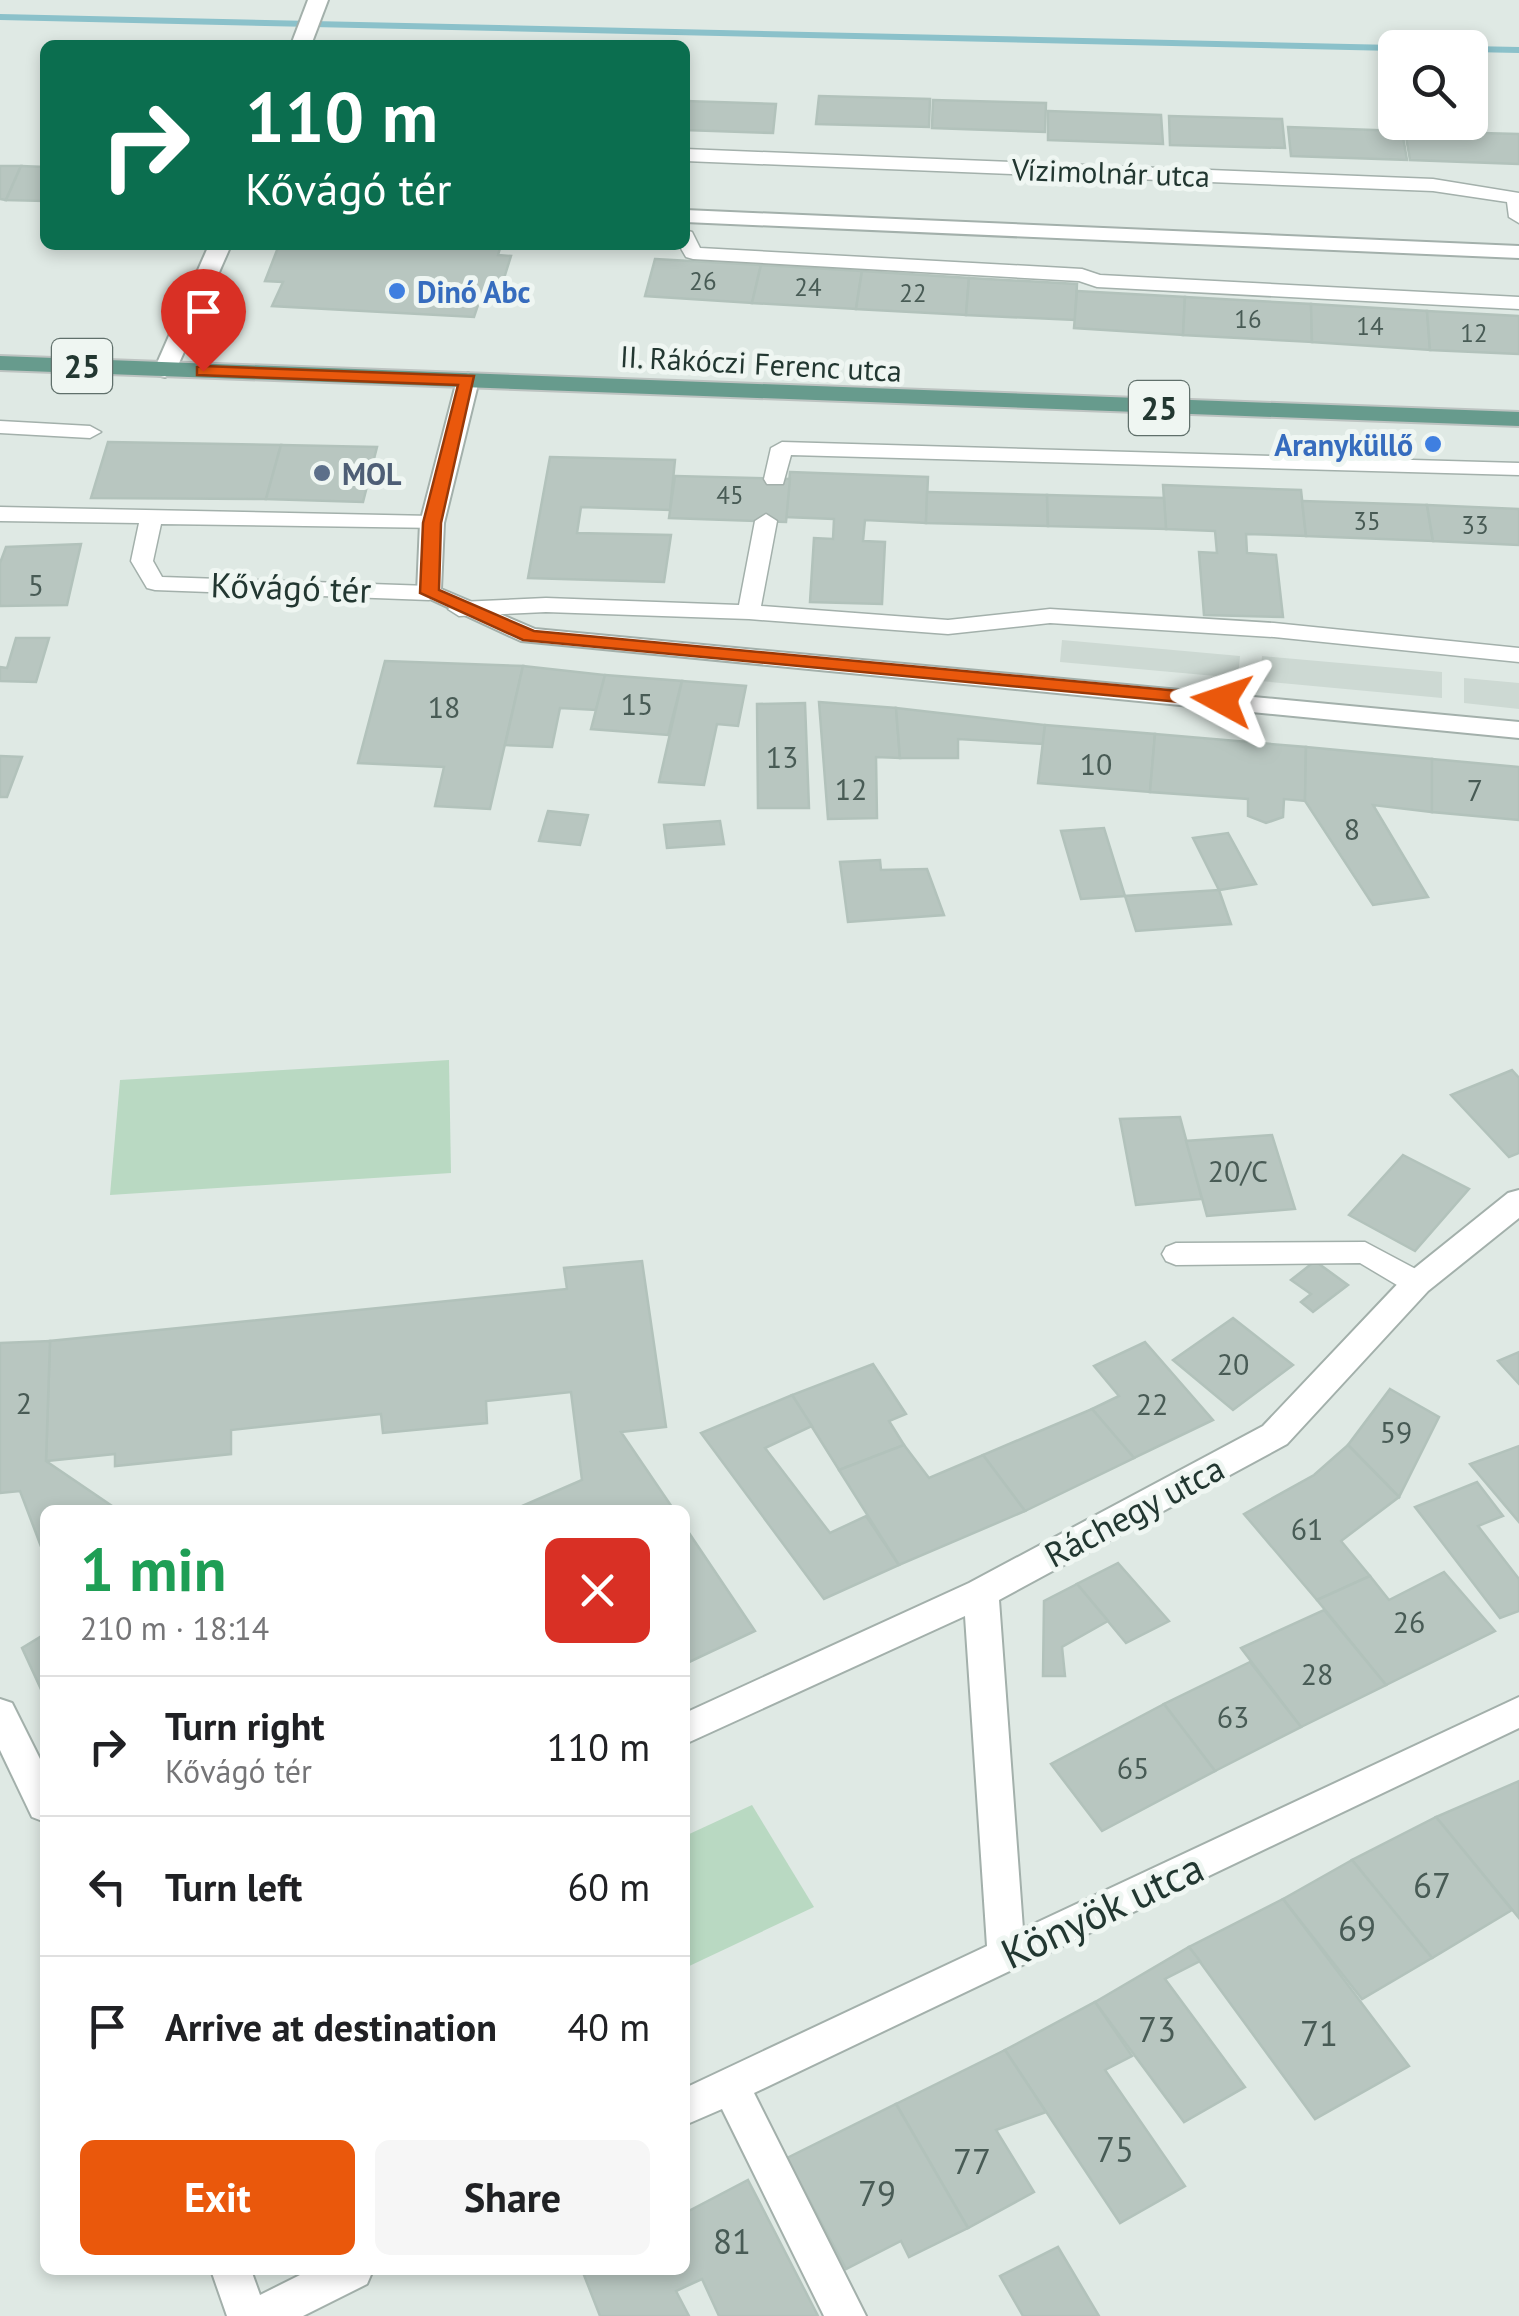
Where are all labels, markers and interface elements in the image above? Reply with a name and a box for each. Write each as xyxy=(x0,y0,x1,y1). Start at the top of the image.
map controls xyxy=(1378,30,1488,140)
button: search xyxy=(1378,30,1488,140)
text: 110 m xyxy=(245,71,438,161)
icon: right xyxy=(80,80,210,210)
street label: Vízimolnár utca xyxy=(1010,149,1211,195)
text: Kővágó tér xyxy=(245,159,452,217)
house number: 26 xyxy=(689,265,717,297)
pin xyxy=(161,269,246,372)
house number: 24 xyxy=(794,271,822,303)
place label: Dinó Abc xyxy=(417,272,531,311)
house number: 22 xyxy=(899,277,927,309)
marker: Dinó Abc xyxy=(386,280,408,302)
icon: arrive xyxy=(176,284,231,339)
house number: 16 xyxy=(1234,303,1262,335)
house number: 14 xyxy=(1356,310,1384,342)
house number: 12 xyxy=(1460,317,1488,349)
street label: II. Rákóczi Ferenc utca xyxy=(619,336,903,390)
road number: 25 xyxy=(52,339,112,393)
road number: 25 xyxy=(1129,381,1189,435)
place label: Aranyküllő xyxy=(1274,425,1413,464)
marker: Aranyküllő xyxy=(1422,433,1444,455)
place label: MOL xyxy=(342,454,402,493)
marker: MOL xyxy=(311,462,333,484)
house number: 45 xyxy=(716,479,744,511)
house number: 35 xyxy=(1353,505,1381,537)
house number: 33 xyxy=(1461,509,1489,541)
street label: Kővágó tér xyxy=(210,561,372,613)
house number: 5 xyxy=(28,565,44,604)
position arrow xyxy=(1170,648,1274,752)
house number: 15 xyxy=(621,684,653,723)
house number: 18 xyxy=(428,687,460,726)
house number: 13 xyxy=(766,737,798,776)
house number: 10 xyxy=(1080,744,1112,783)
house number: 12 xyxy=(835,769,867,808)
house number: 7 xyxy=(1467,770,1483,809)
house number: 8 xyxy=(1344,809,1360,848)
house number: 20/C xyxy=(1208,1151,1268,1190)
house number: 20 xyxy=(1217,1344,1249,1383)
house number: 2 xyxy=(16,1383,32,1422)
house number: 22 xyxy=(1136,1384,1168,1423)
house number: 59 xyxy=(1380,1412,1412,1451)
street label: Ráchegy utca xyxy=(1036,1444,1232,1578)
house number: 61 xyxy=(1291,1509,1323,1548)
text: 1 min xyxy=(80,1530,226,1608)
button: close xyxy=(545,1538,650,1643)
house number: 26 xyxy=(1393,1602,1425,1641)
text: 210 m · 18:14 xyxy=(80,1607,269,1649)
house number: 28 xyxy=(1301,1654,1333,1693)
house number: 63 xyxy=(1217,1697,1249,1736)
text: Turn right xyxy=(165,1701,325,1750)
icon: right xyxy=(80,1719,135,1774)
text: 110 m xyxy=(547,1722,650,1771)
house number: 65 xyxy=(1117,1748,1149,1787)
text: Kővágó tér xyxy=(165,1750,312,1792)
street label: Könyök utca xyxy=(992,1839,1212,1981)
icon: left xyxy=(80,1859,135,1914)
text: Turn left xyxy=(165,1862,302,1911)
text: 60 m xyxy=(568,1862,650,1911)
house number: 67 xyxy=(1413,1862,1451,1908)
house number: 69 xyxy=(1338,1905,1376,1951)
icon: arrive xyxy=(80,1999,135,2054)
text: Arrive at destination xyxy=(165,2002,497,2051)
text: 40 m xyxy=(568,2002,650,2051)
house number: 73 xyxy=(1138,2006,1176,2052)
house number: 71 xyxy=(1300,2010,1338,2056)
house number: 75 xyxy=(1096,2126,1134,2172)
house number: 77 xyxy=(953,2138,991,2184)
button: Exit xyxy=(80,2140,355,2255)
button: Share xyxy=(375,2140,650,2255)
house number: 79 xyxy=(858,2170,896,2216)
house number: 81 xyxy=(713,2218,751,2264)

